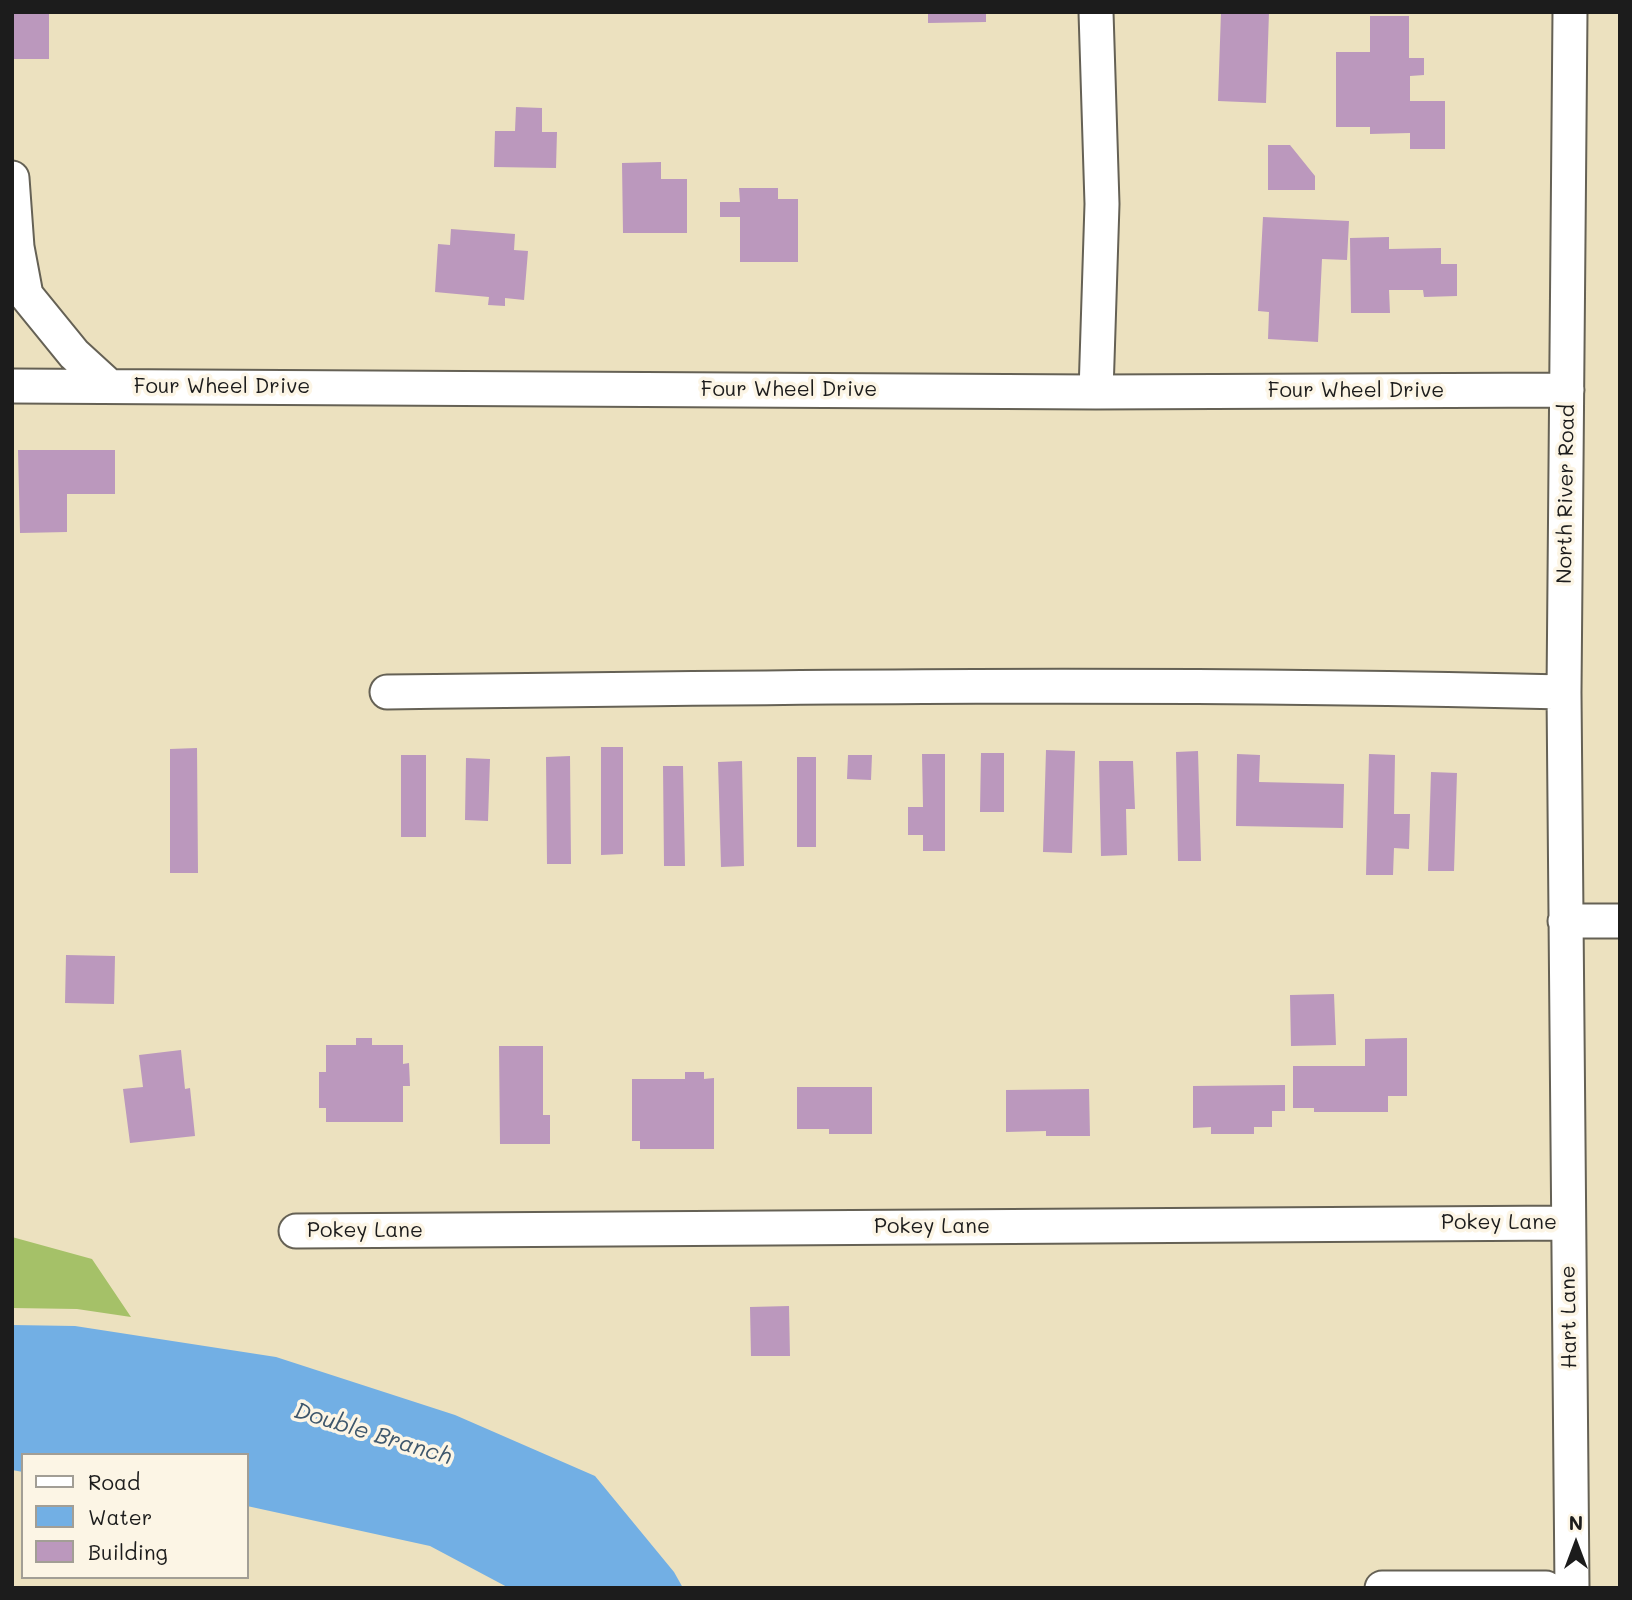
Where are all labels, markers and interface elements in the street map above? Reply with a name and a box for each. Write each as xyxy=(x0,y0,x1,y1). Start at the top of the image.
street label: Four Wheel Drive xyxy=(134,374,310,400)
street label: Four Wheel Drive xyxy=(701,377,877,403)
street label: Four Wheel Drive xyxy=(1268,378,1444,404)
street label: North River Road xyxy=(1552,404,1580,584)
street label: Pokey Lane xyxy=(1441,1210,1557,1236)
street label: Pokey Lane xyxy=(874,1214,990,1240)
street label: Pokey Lane xyxy=(307,1218,423,1244)
street label: Hart Lane xyxy=(1556,1265,1582,1369)
water label: Double Branch xyxy=(291,1397,455,1471)
legend xyxy=(21,1453,248,1579)
text: Road xyxy=(88,1468,140,1495)
text: Water xyxy=(88,1503,152,1530)
north arrow xyxy=(1541,1509,1611,1579)
text: N xyxy=(1569,1510,1583,1535)
text: Building xyxy=(88,1538,168,1565)

